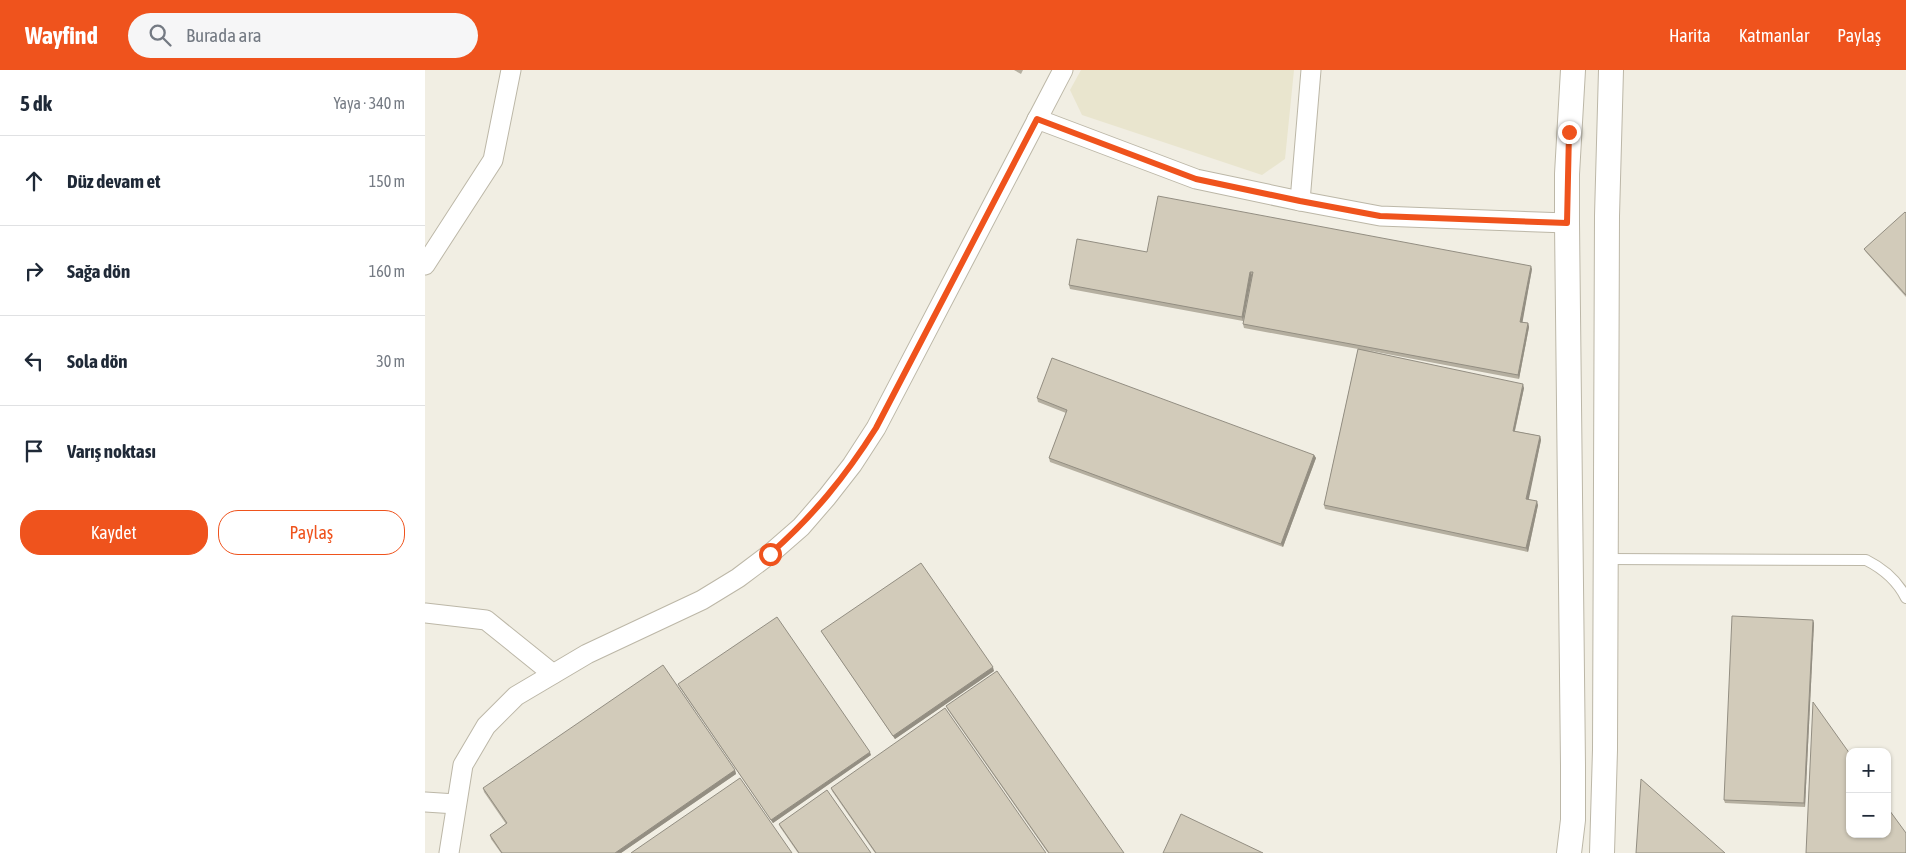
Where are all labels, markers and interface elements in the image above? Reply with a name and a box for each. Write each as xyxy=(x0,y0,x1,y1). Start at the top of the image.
search box xyxy=(128,13,478,58)
icon: search xyxy=(146,21,174,49)
text: Wayfind xyxy=(25,22,98,49)
text: Burada ara xyxy=(186,24,261,46)
text: Harita xyxy=(1669,25,1711,46)
text: Katmanlar xyxy=(1739,25,1809,46)
text: Paylaş xyxy=(1837,25,1881,46)
text: 5 dk xyxy=(20,91,52,115)
text: Yaya · 340 m xyxy=(333,94,405,112)
route end xyxy=(1558,121,1581,144)
icon: ahead xyxy=(20,167,48,195)
text: Düz devam et xyxy=(67,170,161,192)
text: 150 m xyxy=(369,172,405,190)
icon: right xyxy=(20,257,48,285)
text: Sağa dön xyxy=(67,260,130,282)
text: 160 m xyxy=(369,262,405,280)
icon: left xyxy=(20,347,48,375)
text: Sola dön xyxy=(67,350,128,372)
text: 30 m xyxy=(376,352,405,370)
icon: arrive xyxy=(20,437,48,465)
text: Varış noktası xyxy=(67,440,156,462)
button: Kaydet xyxy=(20,510,208,555)
button: Paylaş xyxy=(218,510,405,555)
route start xyxy=(759,543,782,566)
map controls xyxy=(1846,748,1891,838)
button: + xyxy=(1846,748,1891,793)
button: − xyxy=(1846,793,1891,838)

